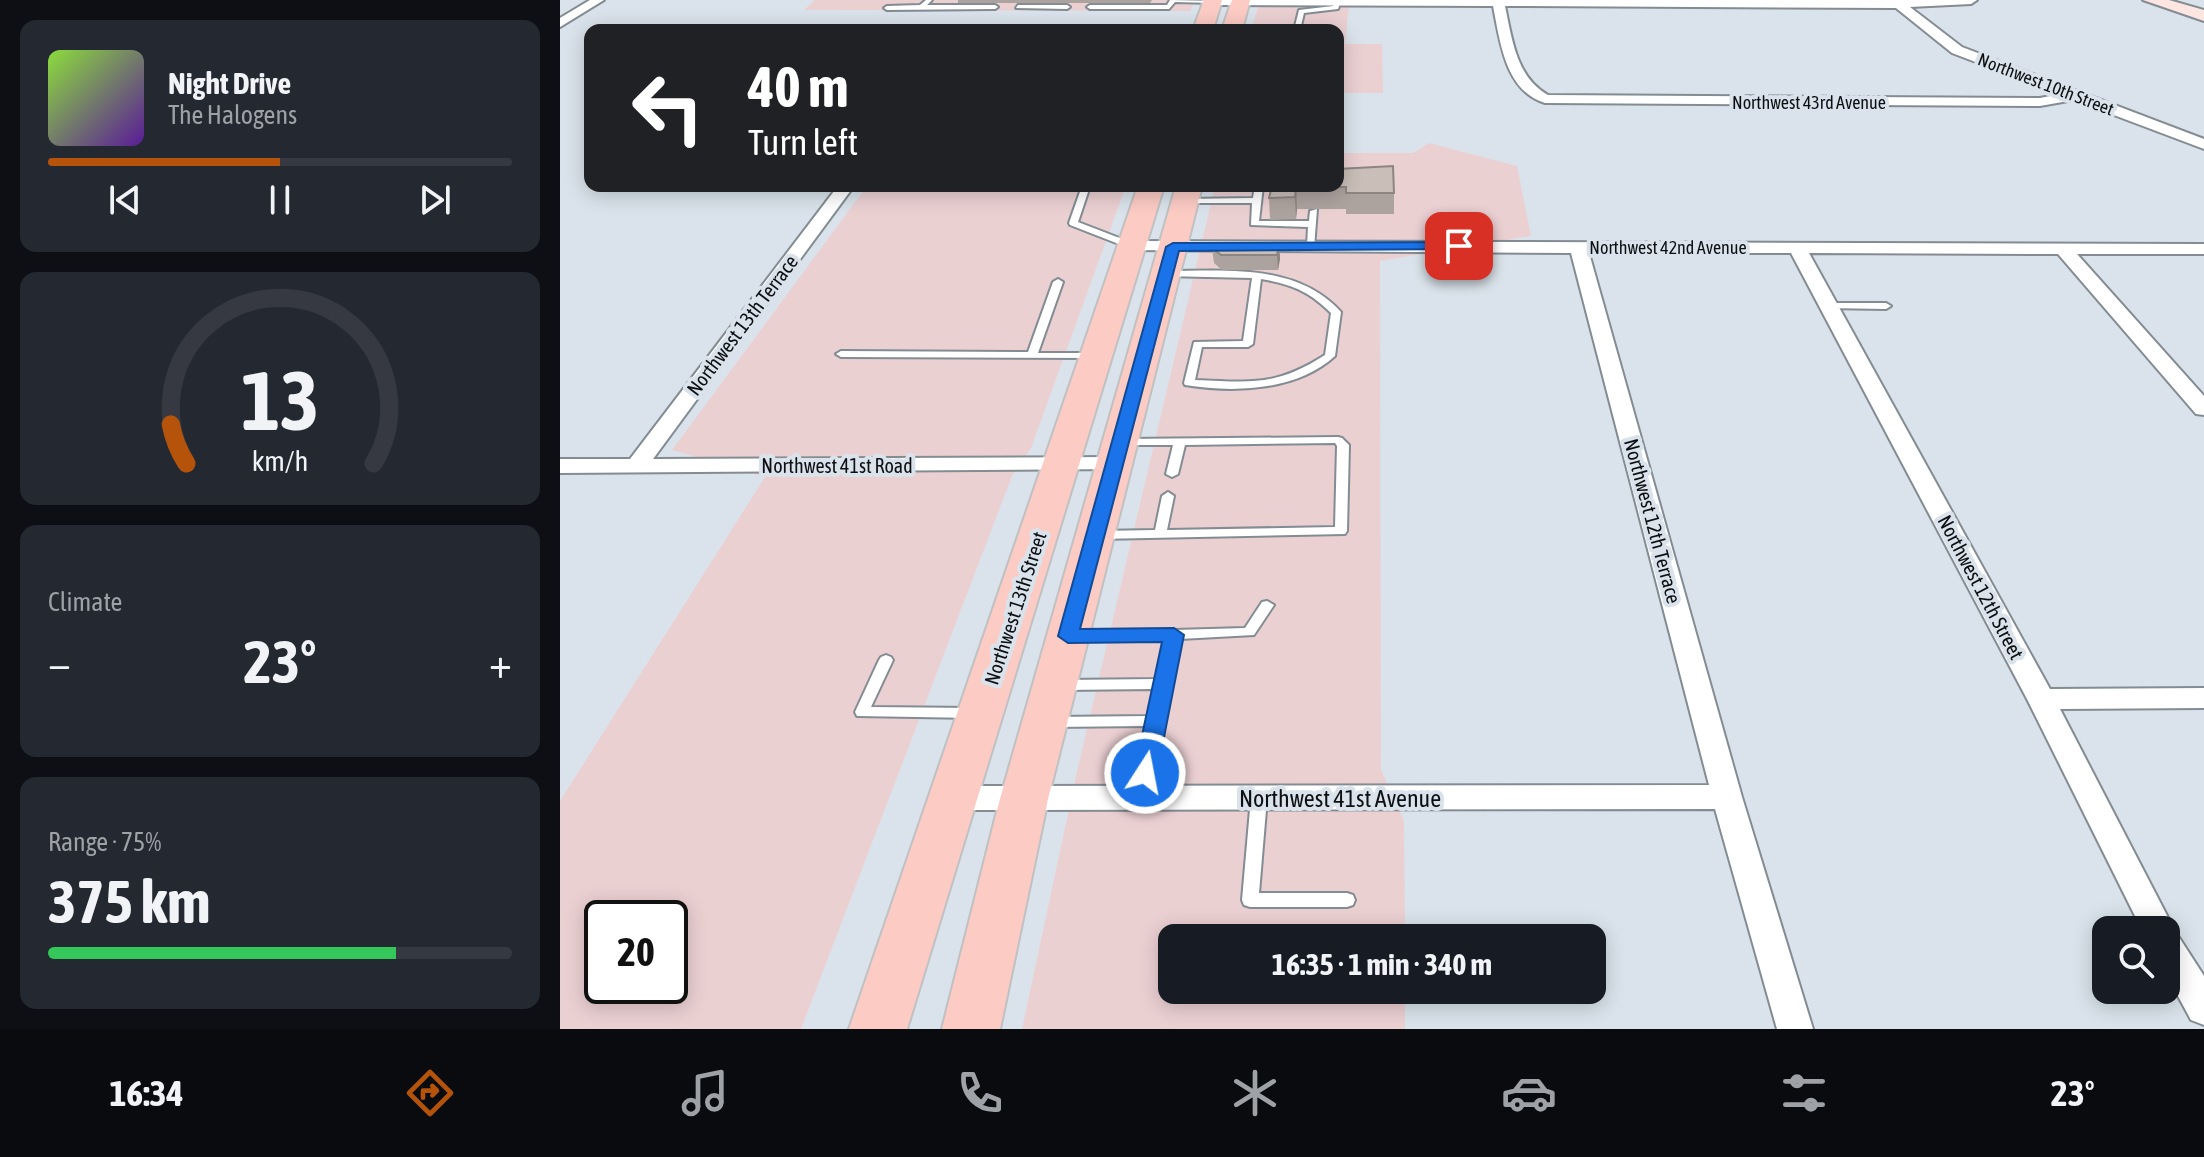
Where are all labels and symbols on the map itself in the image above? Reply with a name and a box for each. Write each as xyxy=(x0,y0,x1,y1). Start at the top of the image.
street label: Northwest 10th Street xyxy=(1975,48,2117,120)
street label: Northwest 43rd Avenue xyxy=(1732,92,1886,113)
pin xyxy=(1425,212,1493,280)
street label: Northwest 42nd Avenue xyxy=(1589,237,1747,258)
street label: Northwest 13th Terrace xyxy=(682,250,802,400)
street label: Northwest 12th Terrace xyxy=(1620,436,1686,606)
street label: Northwest 41st Road xyxy=(761,454,913,477)
street label: Northwest 12th Street xyxy=(1933,511,2029,663)
street label: Northwest 13th Street xyxy=(979,528,1051,687)
position arrow xyxy=(1103,731,1187,815)
street label: Northwest 41st Avenue xyxy=(1239,785,1441,812)
speed limit sign: 20 xyxy=(584,900,688,1004)

